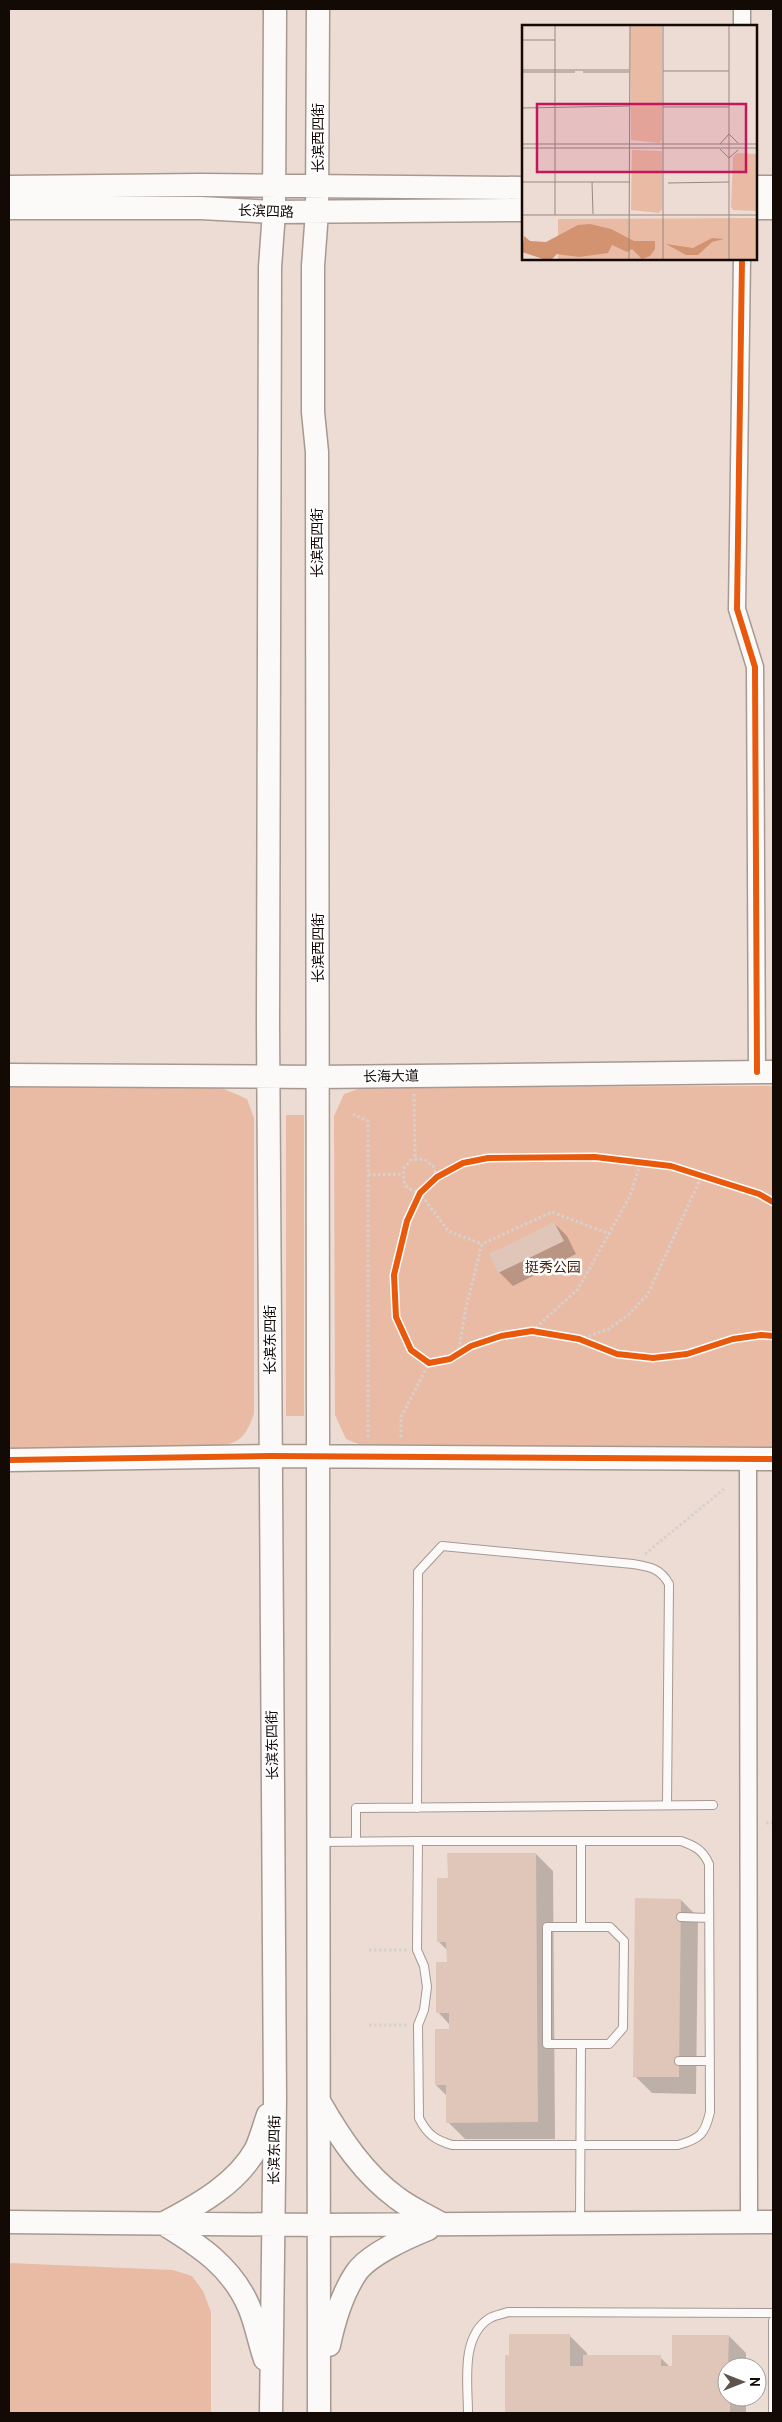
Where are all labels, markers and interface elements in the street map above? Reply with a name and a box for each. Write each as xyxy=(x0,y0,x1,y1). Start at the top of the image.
inset map xyxy=(522,25,757,260)
street label: 长滨西四街 xyxy=(309,103,327,173)
street label: 长滨四路 xyxy=(238,201,294,221)
street label: 长滨西四街 xyxy=(308,508,326,578)
street label: 长滨西四街 xyxy=(309,913,327,983)
street label: 长海大道 xyxy=(363,1067,419,1085)
park label: 挺秀公园 xyxy=(525,1258,581,1276)
street label: 长滨东四街 xyxy=(261,1305,279,1375)
street label: 长滨东四街 xyxy=(262,1710,282,1780)
street label: 长滨东四街 xyxy=(264,2115,284,2185)
north arrow xyxy=(717,2357,767,2407)
text: N xyxy=(746,2377,764,2387)

